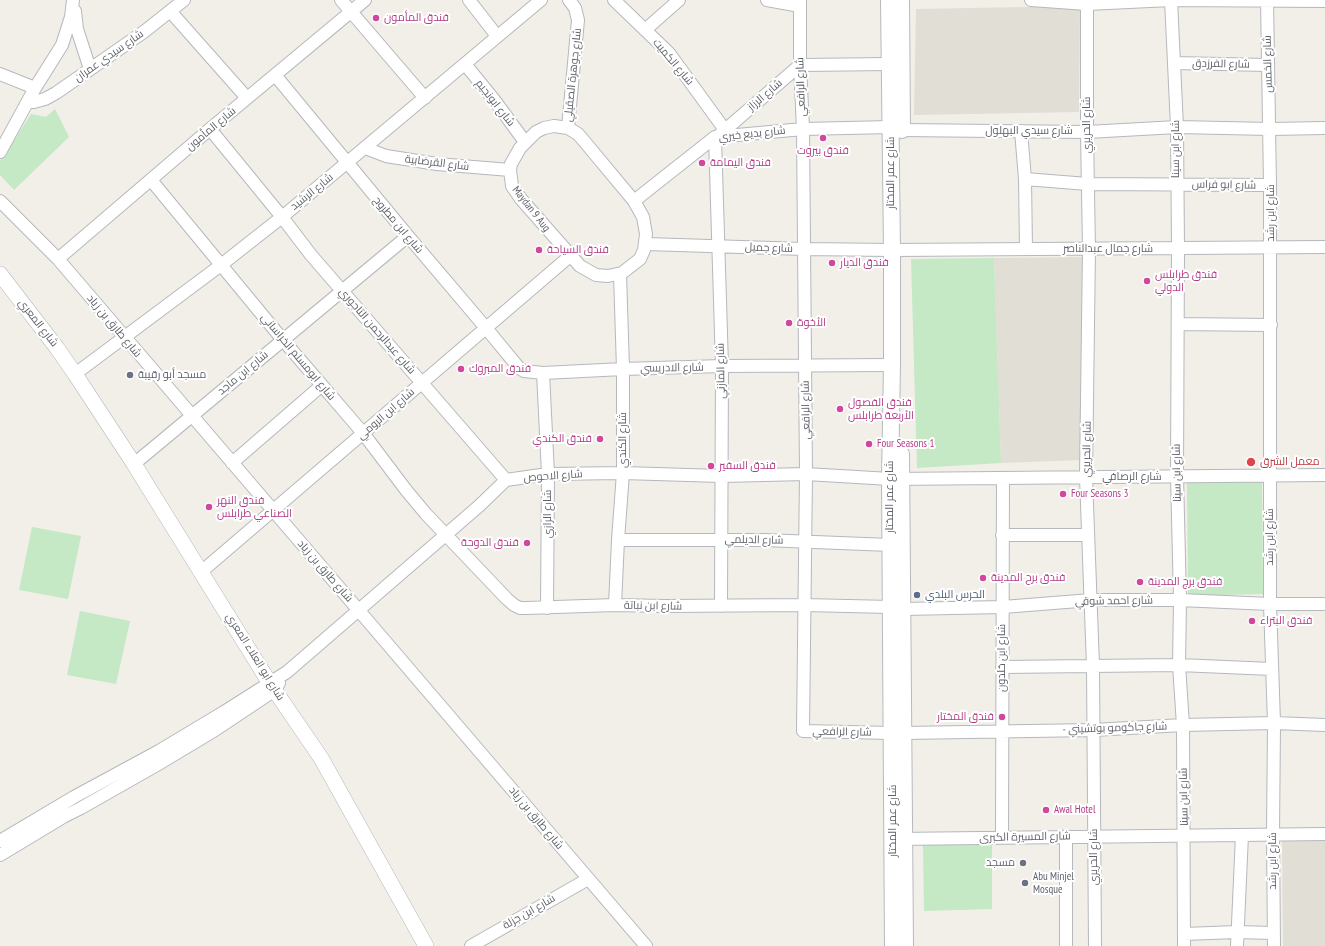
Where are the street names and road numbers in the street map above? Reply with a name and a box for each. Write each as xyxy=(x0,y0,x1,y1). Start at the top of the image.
street label: شارع سيدي عمران xyxy=(72,27,146,85)
street label: شارع جوهرة الصقيلي xyxy=(562,28,584,122)
street label: شارع الخمس xyxy=(1261,35,1275,93)
street label: شارع الكميت xyxy=(650,36,696,88)
street label: شارع الرافعي xyxy=(793,57,809,117)
street label: شارع الفرزدق xyxy=(1192,57,1250,71)
street label: شارع الرزاز xyxy=(745,76,785,114)
street label: شارع ابونجيم xyxy=(473,77,517,129)
street label: شارع الحريري xyxy=(1080,97,1094,153)
street label: شارع المأمون xyxy=(183,104,239,154)
street label: شارع ابن سينا xyxy=(1169,120,1183,178)
street label: شارع بديع خيري xyxy=(718,124,786,144)
street label: شارع سيدي البهلول xyxy=(985,124,1073,138)
street label: شارع عمر المختار xyxy=(884,137,898,209)
street label: شارع القرضابية xyxy=(404,153,470,173)
street label: شارع الرشيد xyxy=(288,171,336,213)
street label: شارع ابو فراس xyxy=(1192,178,1256,192)
street label: Maydan 9 Aug xyxy=(509,184,553,234)
street label: شارع ابن رشد xyxy=(1264,184,1278,242)
street label: شارع ابن مطروح xyxy=(370,194,426,256)
street label: شارع جميل xyxy=(745,241,793,255)
street label: شارع جمال عبدالناصر xyxy=(1063,242,1153,256)
street label: شارع عبدالرحمن التاجوري xyxy=(336,285,418,377)
street label: شارع طارق بن زياد xyxy=(84,292,144,360)
street label: شارع المعري xyxy=(15,296,61,350)
street label: شارع ابومسلم الخراساني xyxy=(258,311,338,403)
street label: شارع المازني xyxy=(714,343,728,399)
street label: شارع ابن ماجد xyxy=(215,348,271,398)
street label: شارع الادريسي xyxy=(640,361,704,375)
street label: شارع الرافعي xyxy=(799,380,813,440)
street label: شارع ابن الرومي xyxy=(355,386,417,442)
street label: شارع الكندي xyxy=(616,412,630,468)
street label: شارع الحريري xyxy=(1080,421,1094,477)
street label: شارع ابن سينا xyxy=(1170,444,1184,502)
street label: شارع عمر المختار xyxy=(883,461,897,533)
street label: شارع الاحوص xyxy=(523,467,583,485)
street label: شارع الرصافي xyxy=(1102,470,1162,484)
street label: شارع الرازي xyxy=(541,490,555,538)
street label: شارع ابن رشد xyxy=(1263,508,1277,566)
street label: شارع الديلمي xyxy=(724,533,784,547)
street label: شارع طارق بن زياد xyxy=(294,537,356,605)
street label: شارع احمد شوقي xyxy=(1075,594,1153,608)
street label: شارع ابن نباتة xyxy=(624,599,682,613)
street label: شارع ابو العلاء المعري xyxy=(223,611,287,703)
street label: شارع ابن خلدون xyxy=(995,624,1009,692)
street label: - شارع جاكومو بوتشيني xyxy=(1062,720,1168,736)
street label: شارع الرافعي xyxy=(812,725,872,739)
street label: شارع ابن سينا xyxy=(1177,768,1191,826)
street label: شارع طارق بن زياد xyxy=(506,784,566,852)
street label: شارع عمر المختار xyxy=(886,785,900,857)
street label: شارع الحريري xyxy=(1087,829,1101,885)
street label: شارع المسيرة الكبرى xyxy=(979,830,1071,844)
street label: شارع ابن رشد xyxy=(1266,832,1280,890)
street label: شارع ابن جزلة xyxy=(500,892,558,932)

